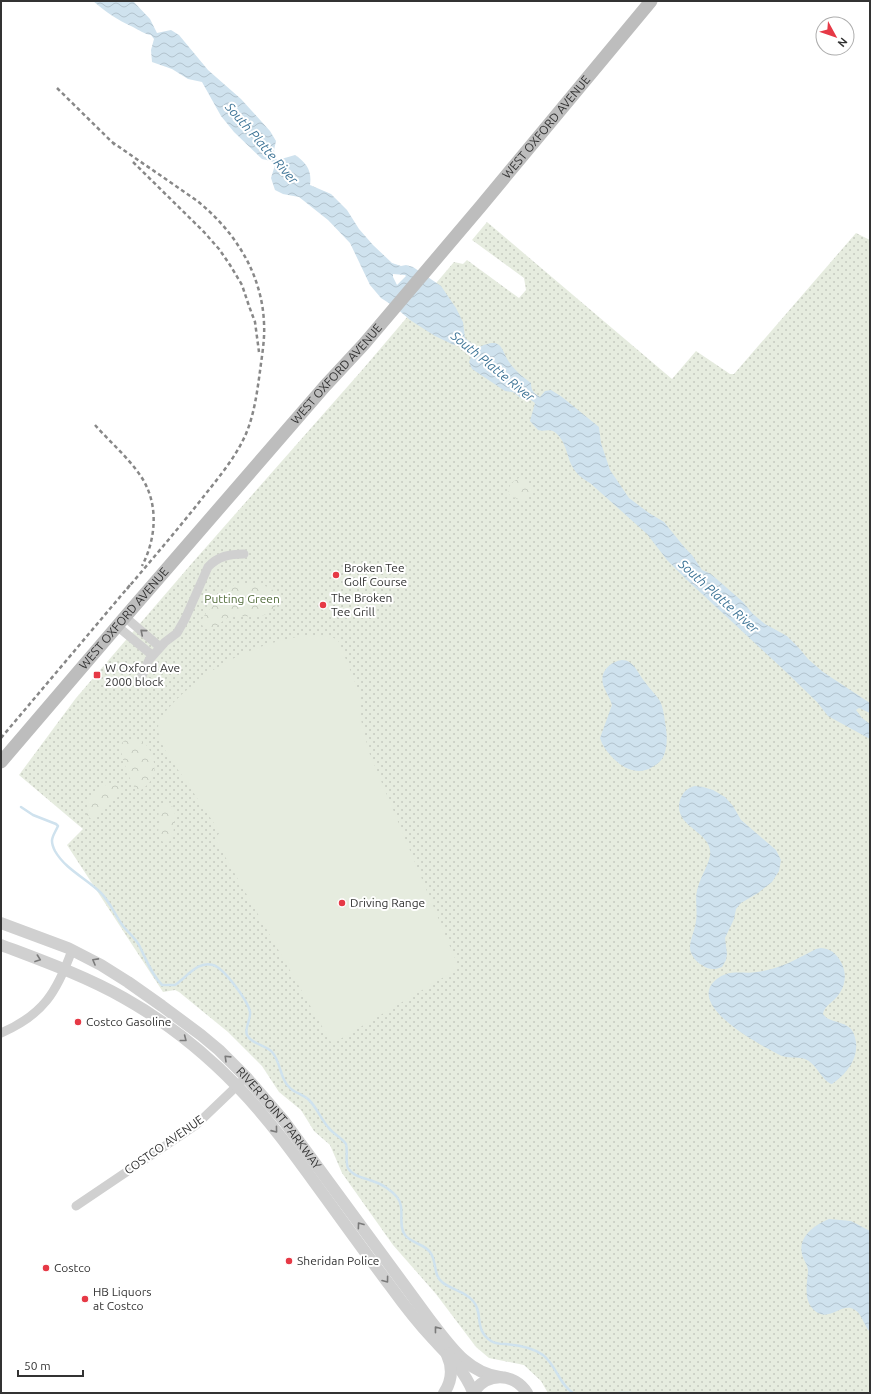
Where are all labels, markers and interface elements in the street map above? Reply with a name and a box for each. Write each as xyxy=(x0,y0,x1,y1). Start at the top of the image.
north arrow xyxy=(815,16,855,56)
text: N xyxy=(835,35,850,49)
street label: WEST OXFORD AVENUE xyxy=(500,73,592,181)
water label: South Platte River xyxy=(222,99,302,187)
street label: WEST OXFORD AVENUE xyxy=(288,321,384,426)
water label: South Platte River xyxy=(448,328,538,404)
water label: South Platte River xyxy=(675,556,763,636)
place label: Broken Tee Golf Course xyxy=(344,561,407,588)
street label: WEST OXFORD AVENUE xyxy=(76,565,171,671)
marker: Broken Tee Golf Course xyxy=(331,570,341,580)
place label: The Broken Tee Grill xyxy=(331,591,392,618)
park label: Putting Green xyxy=(204,592,280,605)
marker: The Broken Tee Grill xyxy=(318,600,328,610)
one-way arrow xyxy=(140,630,147,637)
place label: W Oxford Ave 2000 block xyxy=(105,661,180,688)
marker: W Oxford Ave 2000 block xyxy=(92,670,102,680)
place label: Driving Range xyxy=(350,896,425,909)
marker: Driving Range xyxy=(337,898,347,908)
one-way arrow xyxy=(34,954,41,962)
one-way arrow xyxy=(92,959,99,966)
place label: Costco Gasoline xyxy=(86,1015,171,1028)
marker: Costco Gasoline xyxy=(73,1017,83,1027)
one-way arrow xyxy=(179,1034,186,1041)
one-way arrow xyxy=(224,1055,232,1063)
street label: RIVER POINT PARKWAY xyxy=(234,1064,324,1171)
street label: COSTCO AVENUE xyxy=(122,1112,206,1177)
one-way arrow xyxy=(271,1126,278,1133)
one-way arrow xyxy=(358,1222,365,1229)
place label: Sheridan Police xyxy=(297,1254,379,1267)
marker: Sheridan Police xyxy=(284,1256,294,1266)
place label: Costco xyxy=(54,1261,91,1274)
marker: Costco xyxy=(41,1263,51,1273)
one-way arrow xyxy=(381,1276,388,1283)
place label: HB Liquors at Costco xyxy=(93,1285,151,1312)
marker: HB Liquors at Costco xyxy=(80,1294,90,1304)
one-way arrow xyxy=(435,1327,442,1334)
scale bar xyxy=(18,1352,83,1378)
text: 50 m xyxy=(24,1359,51,1372)

